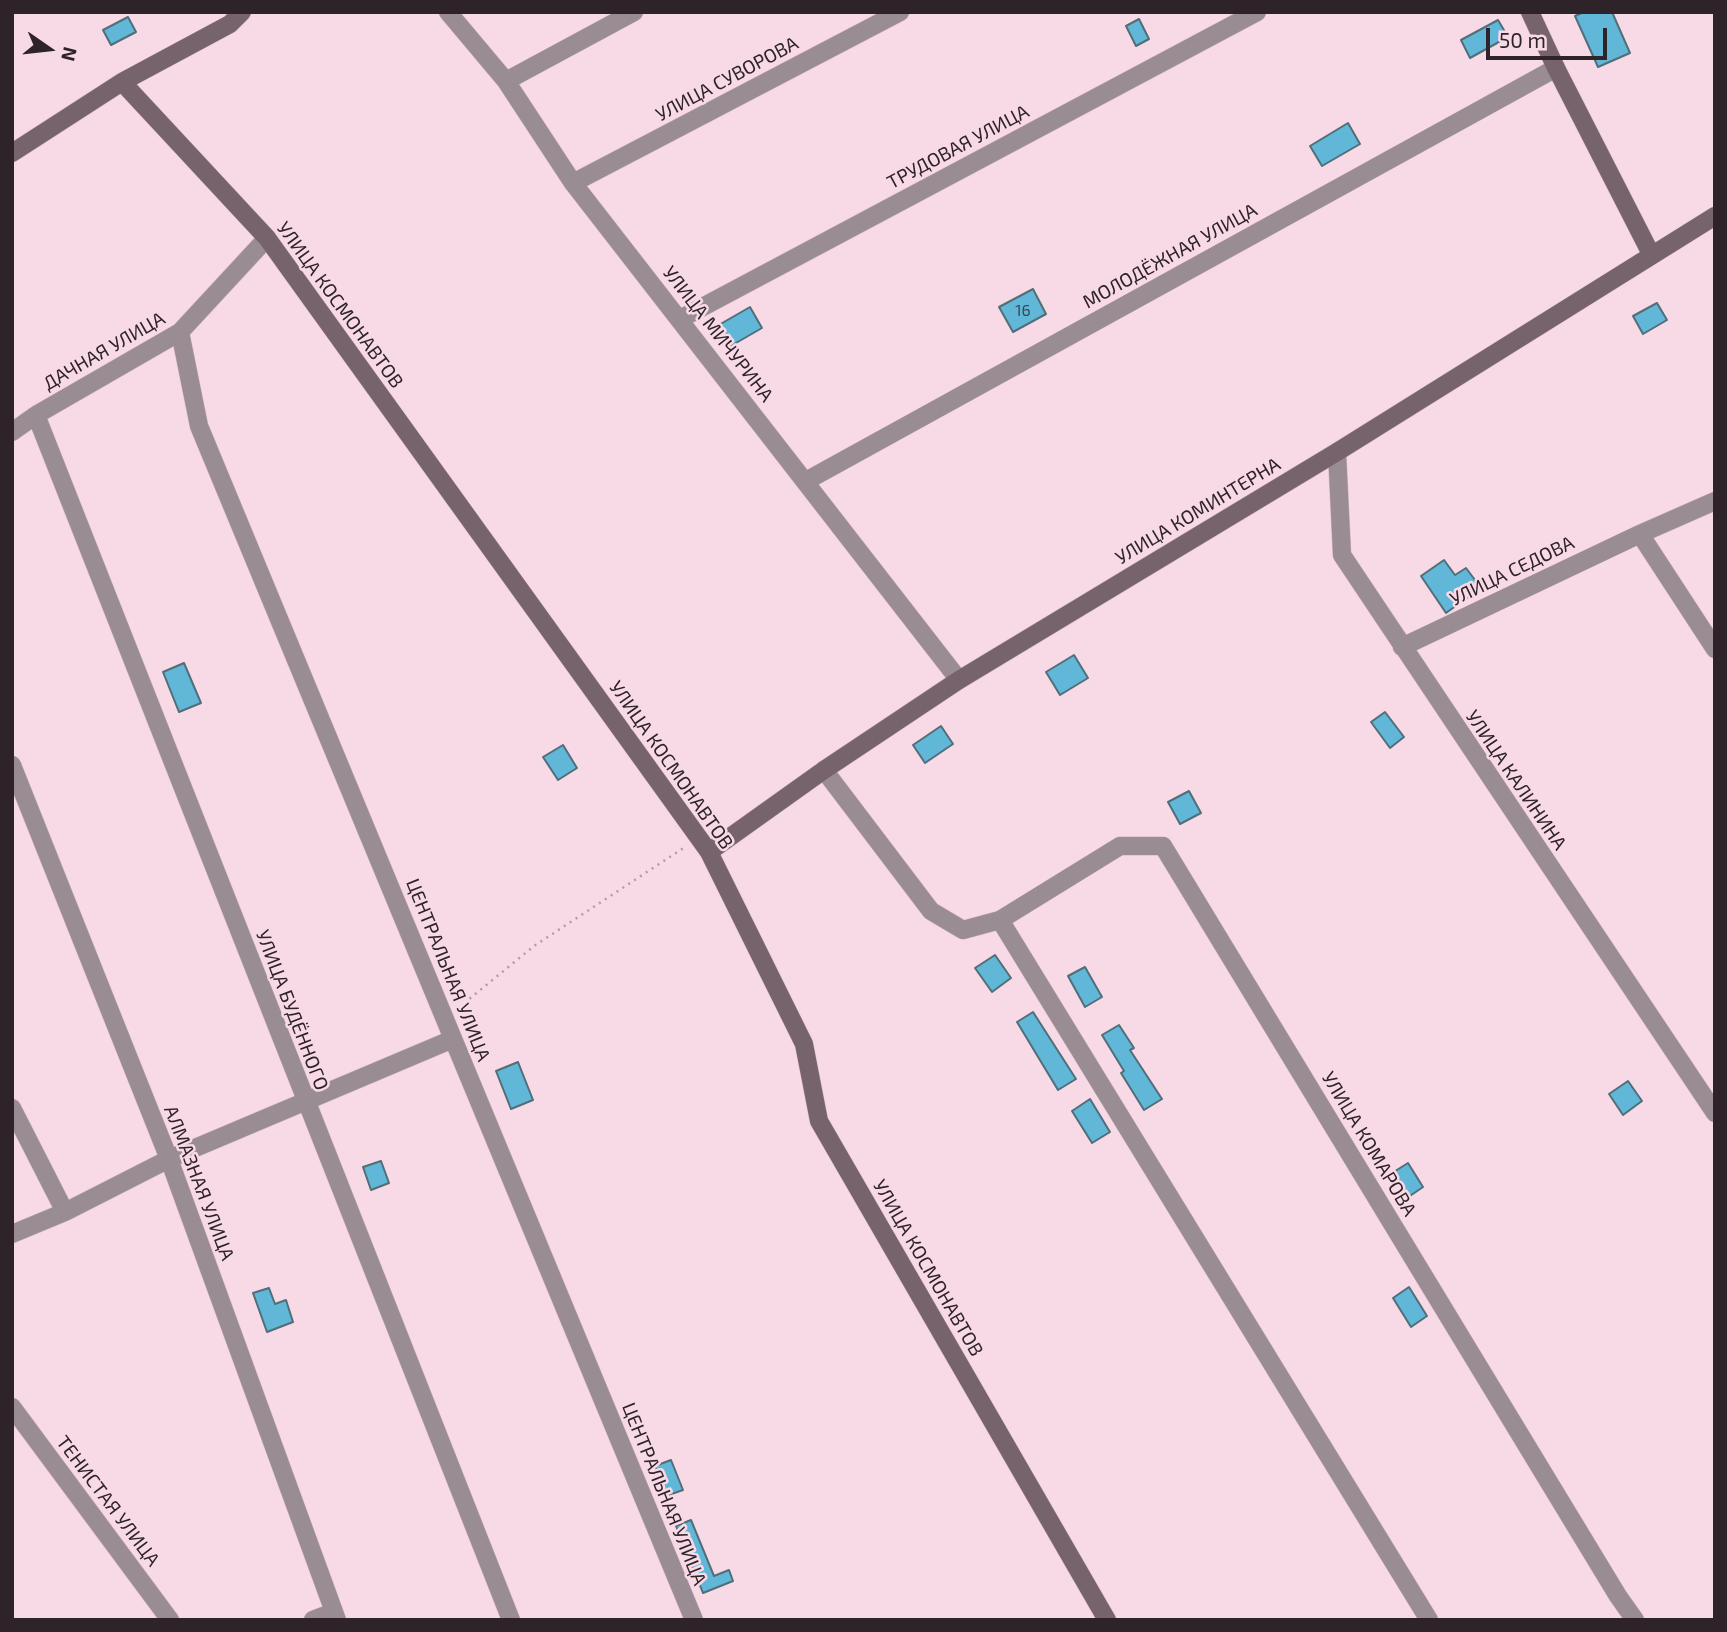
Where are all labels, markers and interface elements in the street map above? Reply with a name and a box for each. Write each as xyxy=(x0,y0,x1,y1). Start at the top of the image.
north arrow xyxy=(14,14,84,84)
scale bar xyxy=(1489,14,1610,58)
text: 50 m xyxy=(1499,27,1546,52)
street label: УЛИЦА СУВОРОВА xyxy=(652,32,802,126)
text: N xyxy=(57,45,83,64)
street label: ТРУДОВАЯ УЛИЦА xyxy=(883,100,1033,194)
street label: МОЛОДЁЖНАЯ УЛИЦА xyxy=(1079,199,1261,313)
street label: УЛИЦА КОСМОНАВТОВ xyxy=(272,217,408,393)
street label: УЛИЦА МИЧУРИНА xyxy=(658,262,778,406)
house number: 16 xyxy=(1015,301,1031,321)
street label: ДАЧНАЯ УЛИЦА xyxy=(39,307,169,395)
street label: УЛИЦА КОМИНТЕРНА xyxy=(1111,453,1285,569)
street label: УЛИЦА СЕДОВА xyxy=(1446,531,1578,611)
street label: УЛИЦА КОСМОНАВТОВ xyxy=(604,677,738,853)
street label: УЛИЦА КАЛИНИНА xyxy=(1461,706,1571,854)
street label: ЦЕНТРАЛЬНАЯ УЛИЦА xyxy=(401,875,495,1065)
street label: УЛИЦА БУДЁННОГО xyxy=(251,927,333,1093)
street label: УЛИЦА КОМАРОВА xyxy=(1317,1068,1421,1220)
street label: АЛМАЗНАЯ УЛИЦА xyxy=(159,1102,239,1264)
street label: УЛИЦА КОСМОНАВТОВ xyxy=(868,1176,988,1360)
street label: ЦЕНТРАЛЬНАЯ УЛИЦА xyxy=(617,1399,711,1589)
street label: ТЕНИСТАЯ УЛИЦА xyxy=(52,1431,164,1571)

